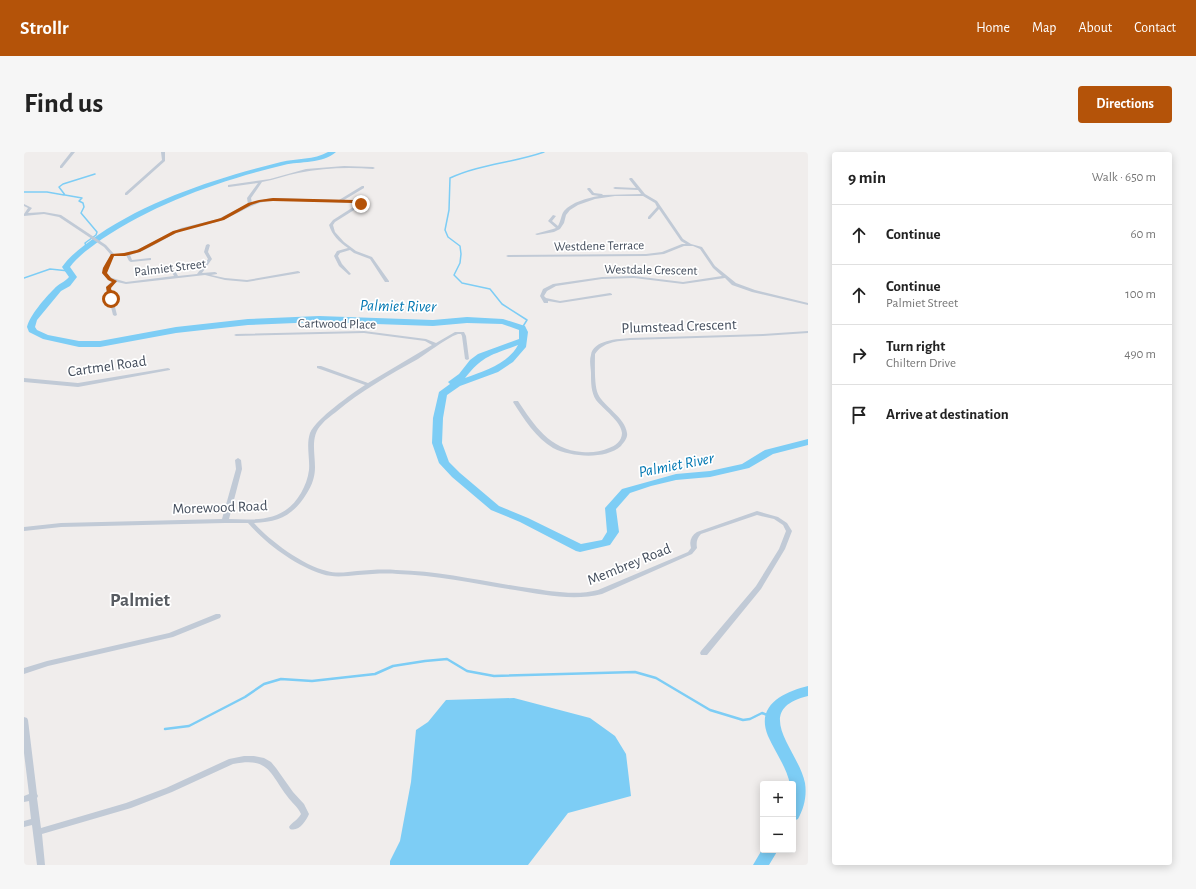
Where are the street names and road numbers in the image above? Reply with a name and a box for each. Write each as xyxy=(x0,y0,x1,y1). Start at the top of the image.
street label: Westdene Terrace xyxy=(554,239,644,254)
street label: Palmiet Street xyxy=(134,258,207,279)
street label: Westdale Crescent xyxy=(604,263,698,278)
street label: Cartwood Place xyxy=(298,317,376,332)
street label: Plumstead Crescent xyxy=(621,317,737,336)
street label: Cartmel Road xyxy=(67,354,148,379)
street label: Morewood Road xyxy=(172,498,268,517)
street label: Membrey Road xyxy=(585,541,673,588)

